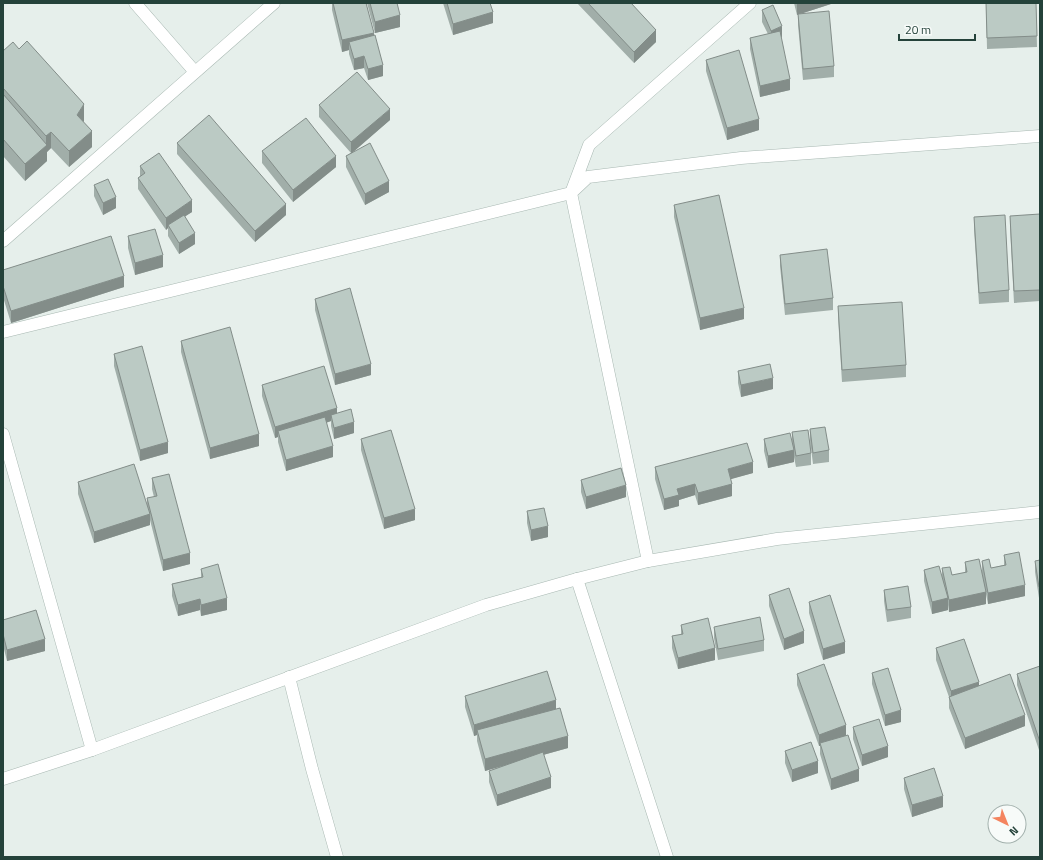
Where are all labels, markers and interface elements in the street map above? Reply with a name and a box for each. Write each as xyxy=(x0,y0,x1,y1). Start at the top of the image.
scale bar xyxy=(899,16,975,42)
text: 20 m xyxy=(905,20,931,39)
north arrow xyxy=(987,804,1027,844)
text: N xyxy=(1006,823,1022,840)

